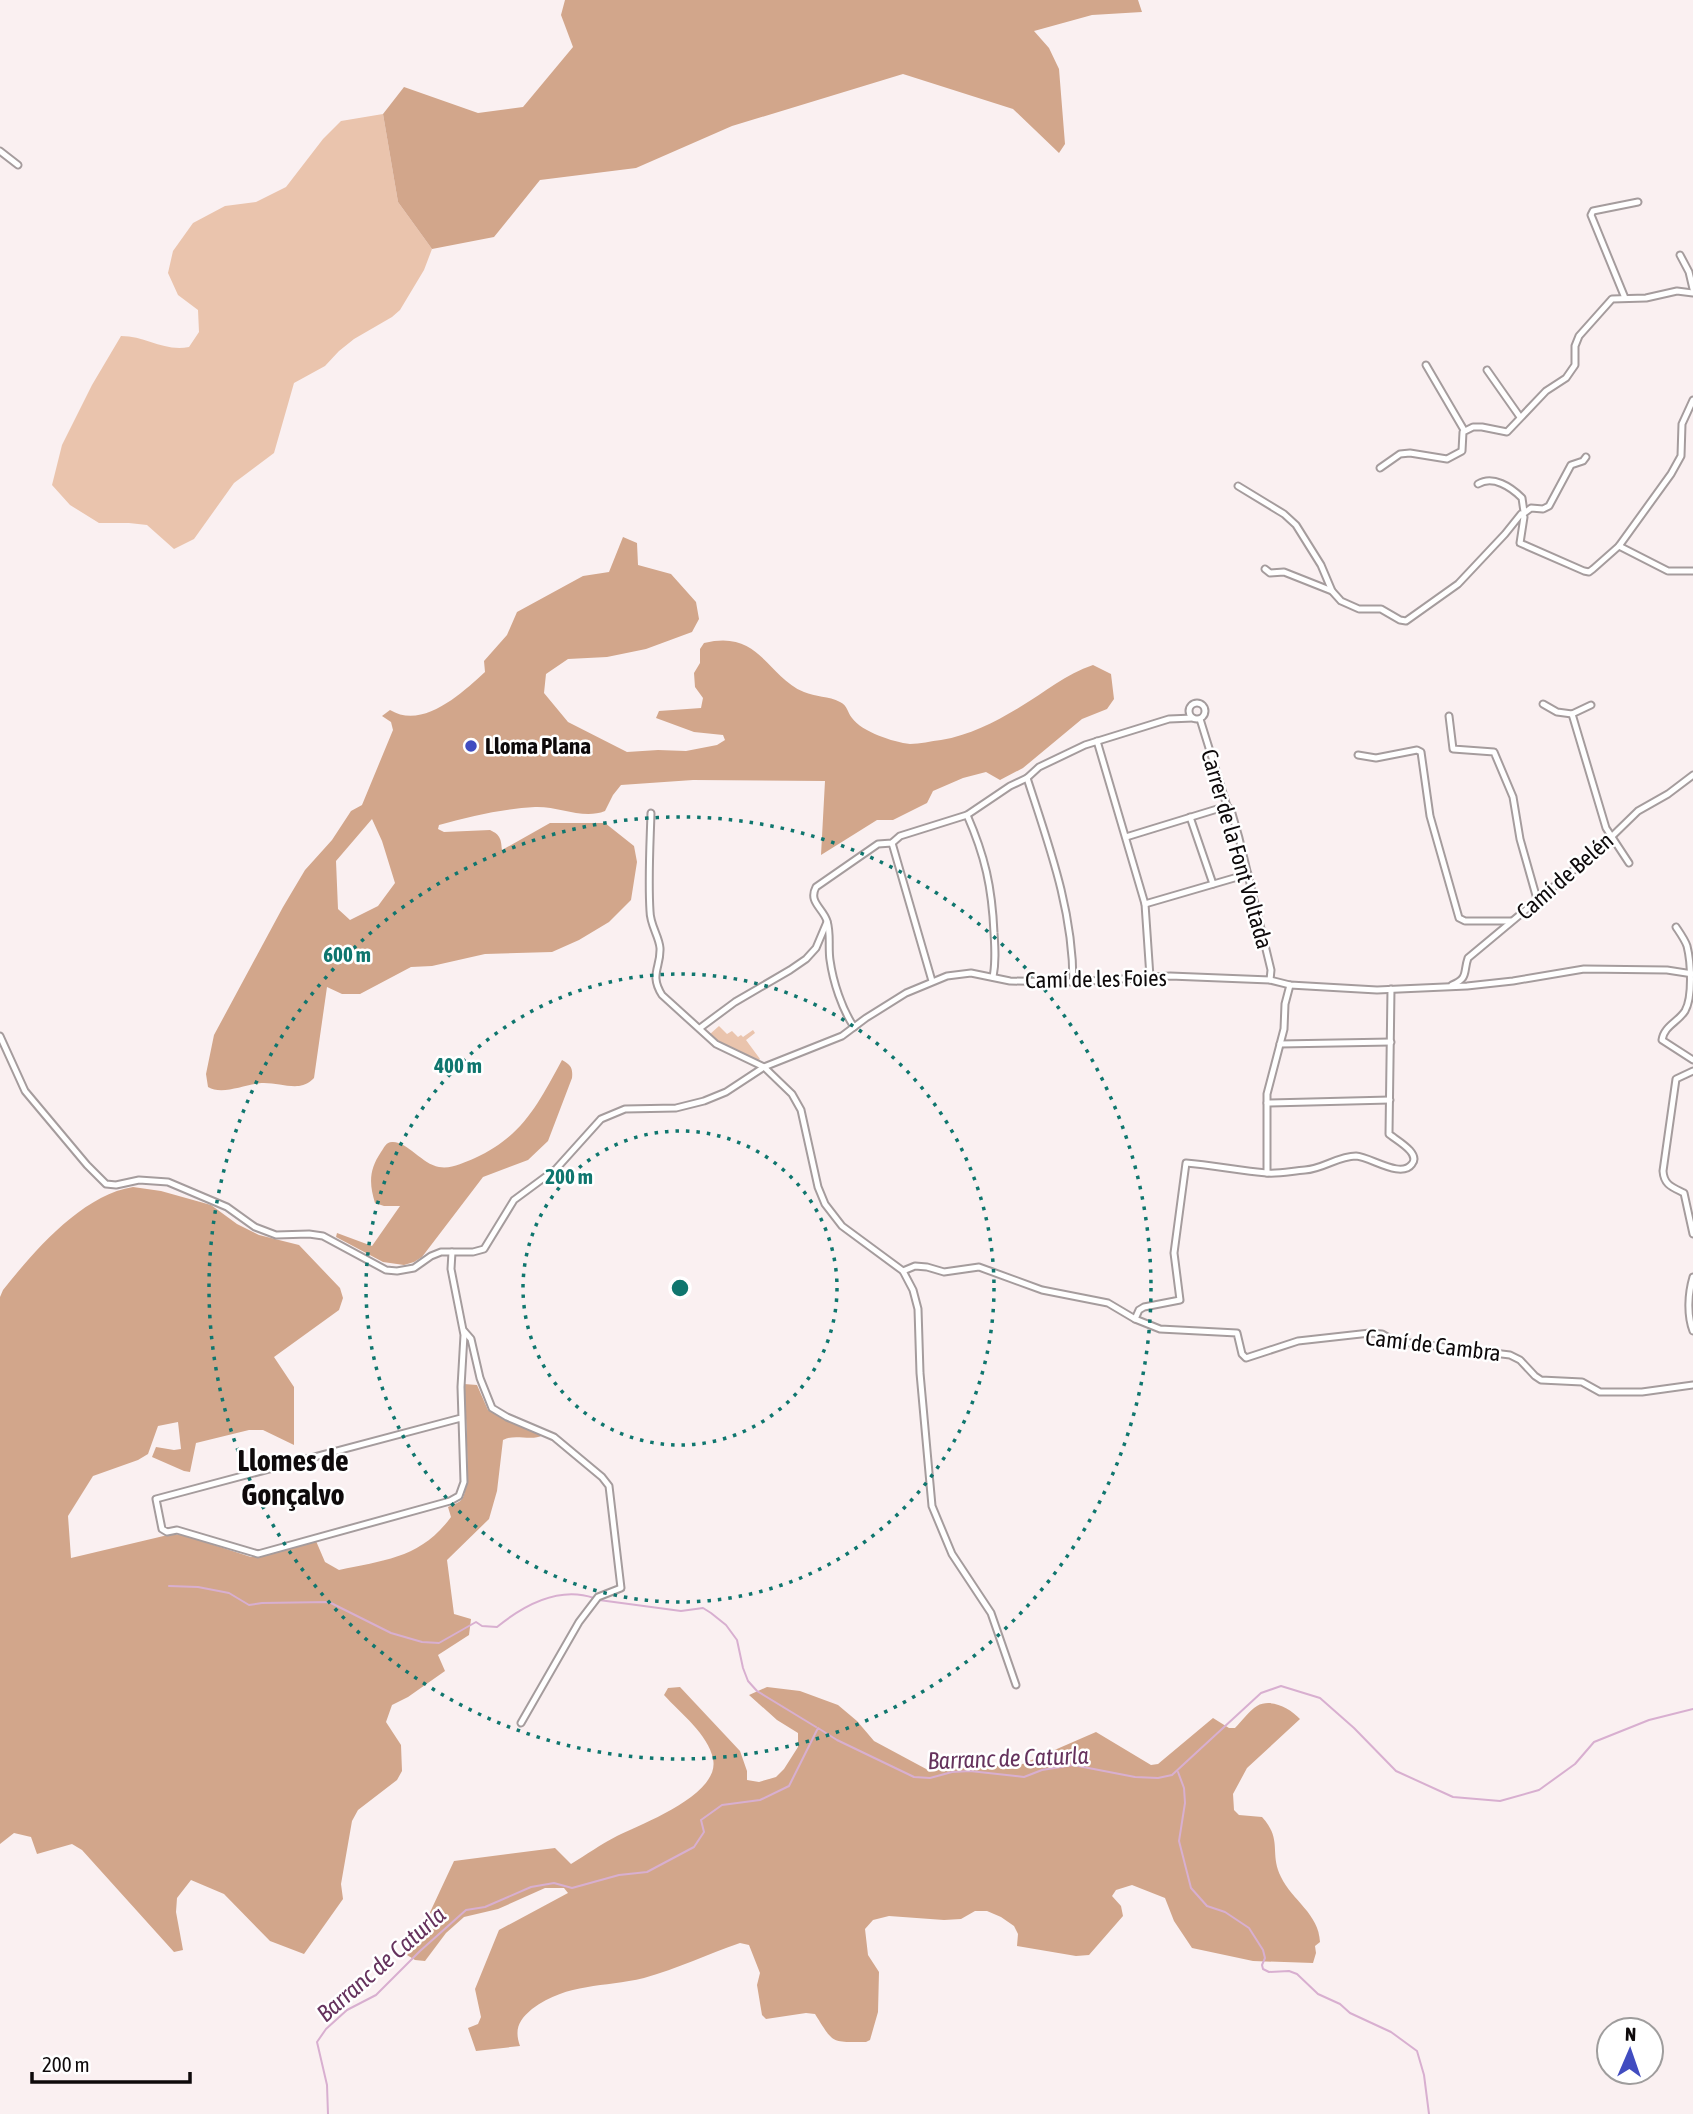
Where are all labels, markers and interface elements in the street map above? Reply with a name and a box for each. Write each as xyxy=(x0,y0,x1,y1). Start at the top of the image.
place label: Lloma Plana xyxy=(485,733,591,759)
marker: Lloma Plana xyxy=(463,738,479,754)
street label: Carrer de la Font Voltada xyxy=(1196,746,1278,952)
street label: Camí de Belén xyxy=(1511,827,1619,925)
text: 600 m xyxy=(323,942,371,966)
street label: Camí de les Foies xyxy=(1025,965,1167,993)
text: 400 m xyxy=(433,1053,482,1077)
text: 200 m xyxy=(545,1164,593,1188)
centre of rings xyxy=(668,1276,692,1300)
street label: Camí de Cambra xyxy=(1364,1324,1502,1366)
district label: Llomes de Gonçalvo xyxy=(237,1443,349,1511)
water label: Barranc de Caturla xyxy=(927,1742,1089,1774)
water label: Barranc de Caturla xyxy=(311,1901,451,2027)
north arrow xyxy=(1595,2016,1665,2086)
text: N xyxy=(1625,2023,1637,2045)
scale bar xyxy=(32,2040,189,2084)
text: 200 m xyxy=(42,2052,90,2076)

